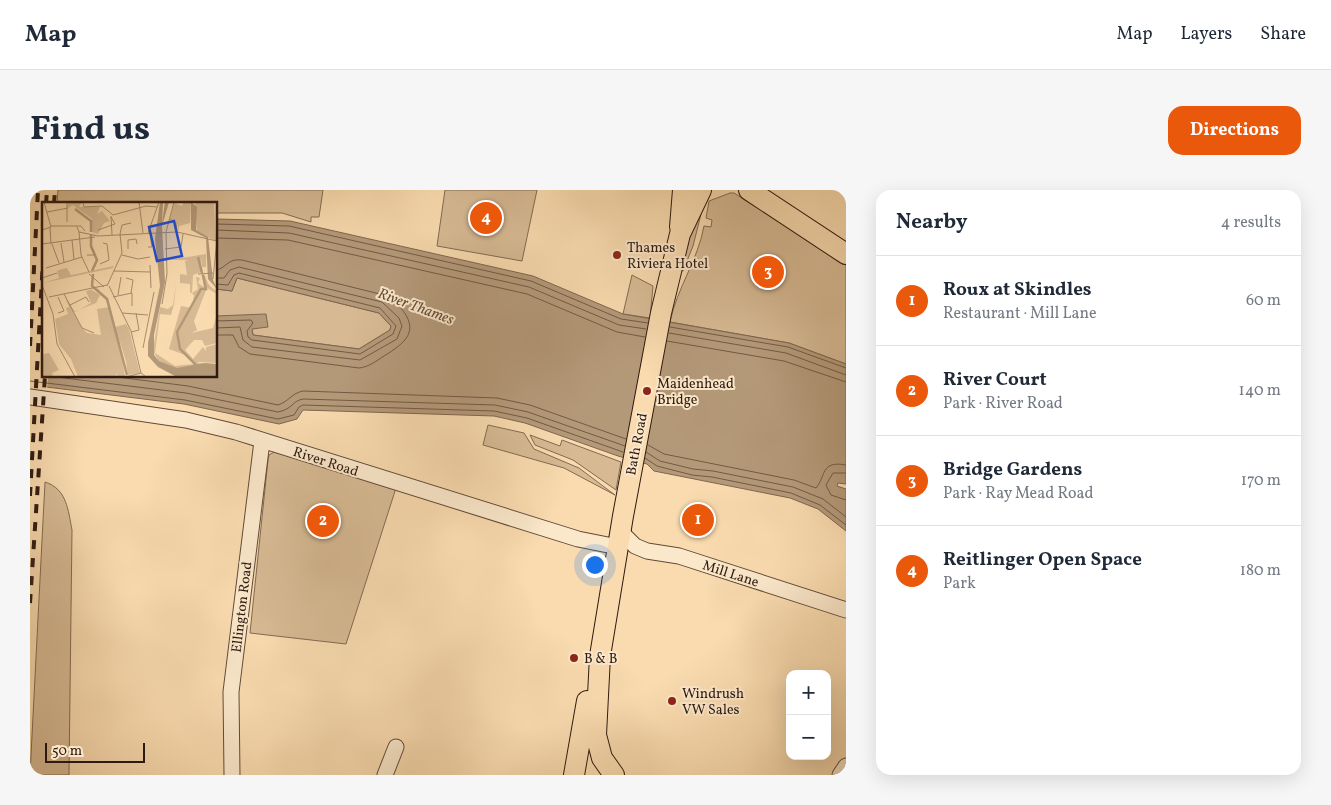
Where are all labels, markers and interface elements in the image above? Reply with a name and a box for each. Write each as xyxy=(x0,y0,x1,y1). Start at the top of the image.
text: Map xyxy=(25,18,76,52)
text: Map xyxy=(1116,22,1152,47)
text: Layers xyxy=(1180,22,1232,47)
text: Share xyxy=(1260,22,1306,47)
text: Find us xyxy=(30,106,150,154)
button: Directions xyxy=(1168,106,1301,155)
pin: 4 xyxy=(470,199,502,237)
inset map xyxy=(42,202,218,378)
text: Nearby xyxy=(896,208,967,237)
text: 4 results xyxy=(1221,212,1281,234)
place label: Thames Riviera Hotel xyxy=(627,239,708,274)
marker: Thames Riviera Hotel xyxy=(611,249,623,261)
pin: 3 xyxy=(752,253,784,291)
text: Roux at Skindles xyxy=(943,277,1092,303)
water label: River Thames xyxy=(375,284,457,331)
text: 1 xyxy=(909,290,915,312)
text: 60 m xyxy=(1246,290,1281,312)
text: Restaurant · Mill Lane xyxy=(943,303,1097,325)
text: River Court xyxy=(943,367,1047,393)
place label: Maidenhead Bridge xyxy=(657,375,734,410)
text: 2 xyxy=(908,380,916,402)
text: 140 m xyxy=(1239,380,1281,402)
marker: Maidenhead Bridge xyxy=(641,385,653,397)
text: Park · River Road xyxy=(943,393,1063,415)
street label: Bath Road xyxy=(622,411,653,477)
street label: River Road xyxy=(290,443,361,482)
text: Bridge Gardens xyxy=(943,457,1082,483)
text: 3 xyxy=(908,470,916,492)
text: 170 m xyxy=(1241,470,1281,492)
text: Park · Ray Mead Road xyxy=(943,483,1094,505)
pin: 1 xyxy=(682,501,714,539)
pin: 2 xyxy=(307,502,339,540)
text: Reitlinger Open Space xyxy=(943,547,1142,573)
your location xyxy=(582,552,608,578)
street label: Mill Lane xyxy=(700,556,762,593)
text: 4 xyxy=(907,560,917,582)
text: 180 m xyxy=(1240,560,1281,582)
street label: Ellington Road xyxy=(227,561,258,654)
text: Park xyxy=(943,573,976,595)
place label: B & B xyxy=(584,650,617,669)
marker: B & B xyxy=(568,652,580,664)
map controls xyxy=(786,670,831,760)
button: + xyxy=(786,670,831,715)
place label: Windrush VW Sales xyxy=(682,685,744,720)
marker: Windrush VW Sales xyxy=(666,695,678,707)
button: − xyxy=(786,715,831,760)
scale bar xyxy=(45,740,145,763)
text: 50 m xyxy=(52,742,82,761)

